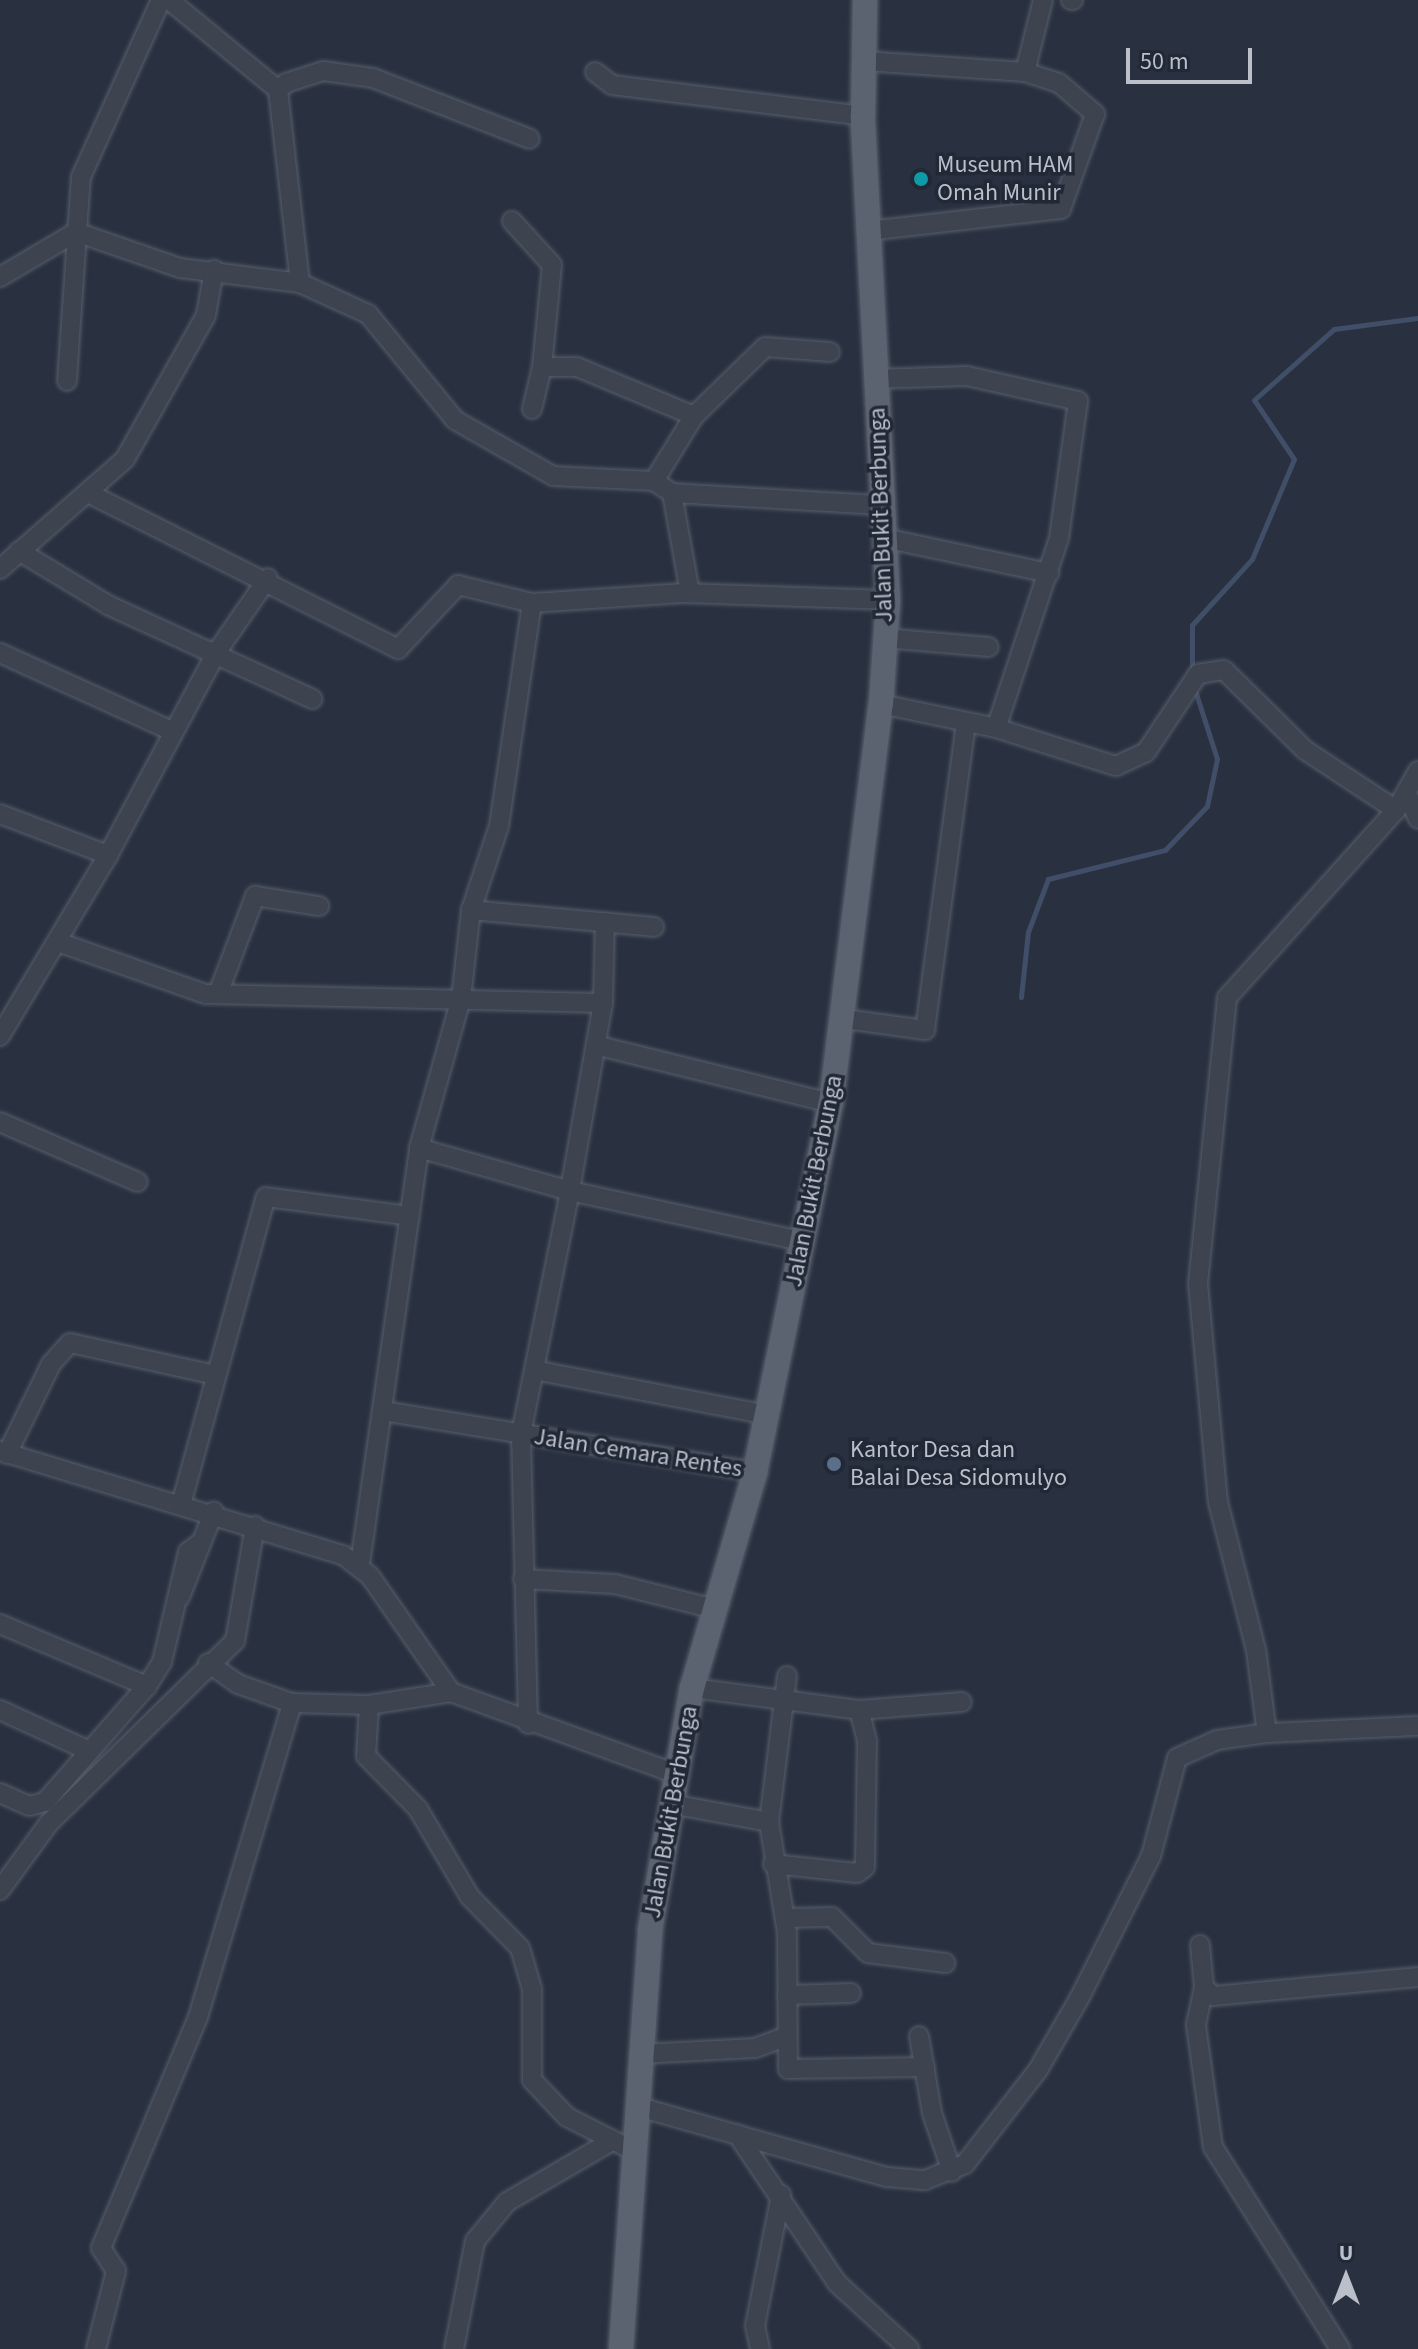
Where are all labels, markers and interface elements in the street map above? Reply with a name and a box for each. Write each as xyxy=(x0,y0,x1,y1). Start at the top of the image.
scale bar xyxy=(1130,32,1256,82)
text: 50 m xyxy=(1140,44,1189,79)
place label: Museum HAM Omah Munir xyxy=(937,151,1073,207)
marker: Museum HAM Omah Munir xyxy=(912,170,930,188)
street label: Jalan Bukit Berbunga xyxy=(863,407,899,623)
street label: Jalan Bukit Berbunga xyxy=(779,1073,849,1289)
street label: Jalan Cemara Rentes xyxy=(532,1422,744,1484)
place label: Kantor Desa dan Balai Desa Sidomulyo xyxy=(850,1436,1067,1492)
marker: Kantor Desa dan Balai Desa Sidomulyo xyxy=(825,1455,843,1473)
street label: Jalan Bukit Berbunga xyxy=(638,1704,704,1920)
north arrow xyxy=(1306,2237,1386,2317)
text: U xyxy=(1339,2237,1353,2269)

